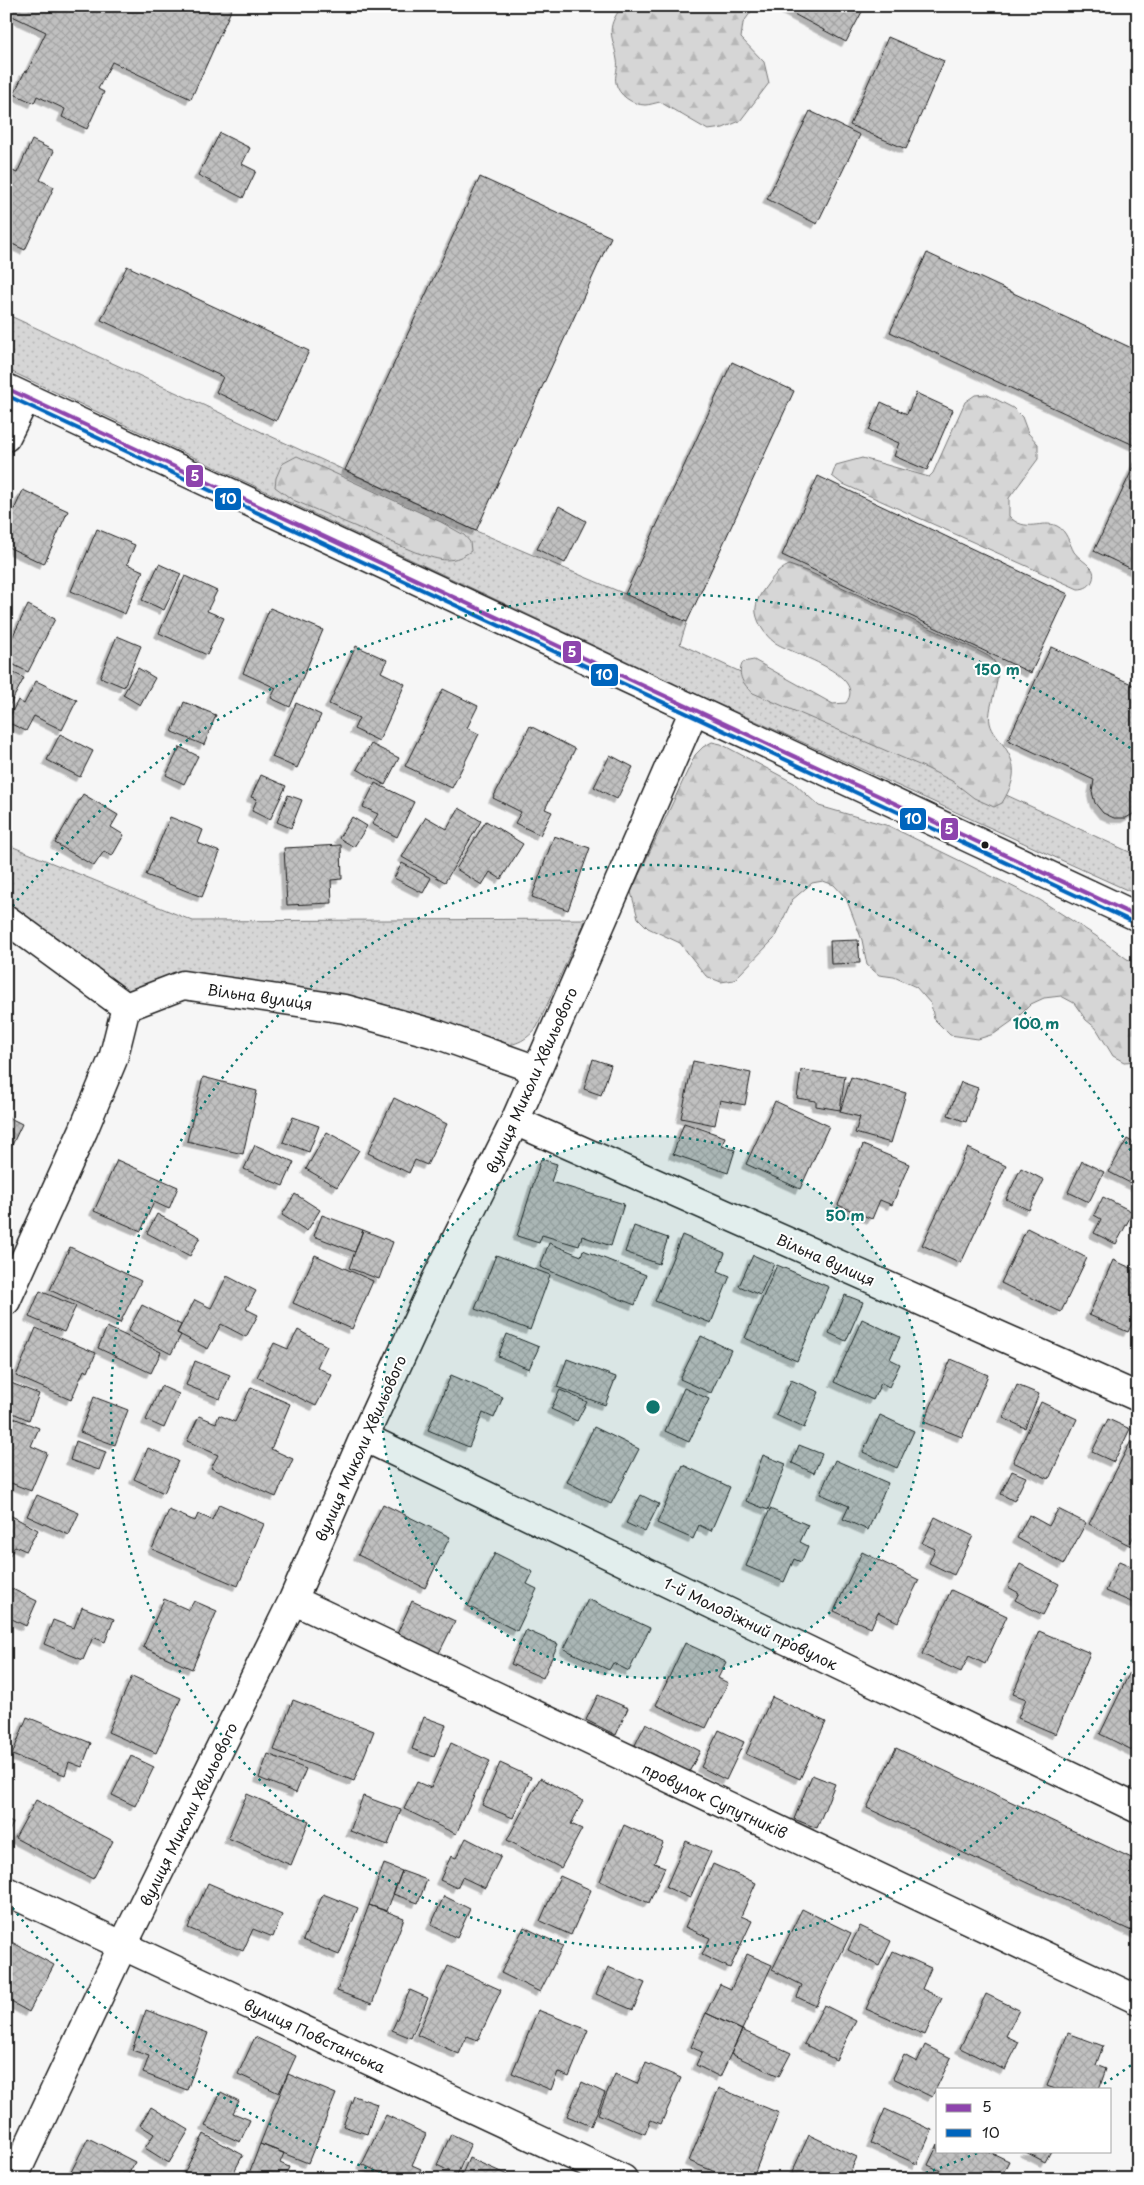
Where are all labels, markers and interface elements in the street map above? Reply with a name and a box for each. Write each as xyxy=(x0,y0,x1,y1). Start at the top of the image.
line badge: 5 xyxy=(185,464,204,488)
text: 5 xyxy=(191,465,200,486)
line badge: 10 xyxy=(214,487,242,511)
text: 10 xyxy=(219,488,237,509)
line badge: 5 xyxy=(562,640,582,664)
text: 5 xyxy=(568,641,577,662)
text: 150 m xyxy=(974,657,1020,680)
line badge: 10 xyxy=(590,663,619,687)
text: 10 xyxy=(595,664,613,685)
line badge: 10 xyxy=(899,807,927,831)
text: 10 xyxy=(904,808,922,829)
line badge: 5 xyxy=(940,817,959,841)
text: 5 xyxy=(945,818,954,839)
unlabelled marker xyxy=(980,840,990,850)
street label: Вільна вулиця xyxy=(206,977,314,1015)
street label: вулиця Миколи Хвильового xyxy=(479,983,583,1177)
text: 100 m xyxy=(1013,1011,1059,1034)
text: 50 m xyxy=(826,1203,864,1226)
street label: Вільна вулиця xyxy=(773,1227,879,1291)
street label: вулиця Миколи Хвильового xyxy=(308,1351,412,1545)
centre of rings xyxy=(644,1398,662,1416)
street label: 1-й Молодіжний провулок xyxy=(660,1571,842,1675)
street label: вулиця Миколи Хвильового xyxy=(133,1718,243,1910)
street label: провулок Супутників xyxy=(639,1756,792,1844)
street label: вулиця Повстанська xyxy=(240,1992,390,2078)
legend xyxy=(936,2088,1112,2152)
text: 5 xyxy=(982,2094,992,2117)
text: 10 xyxy=(982,2120,1000,2143)

